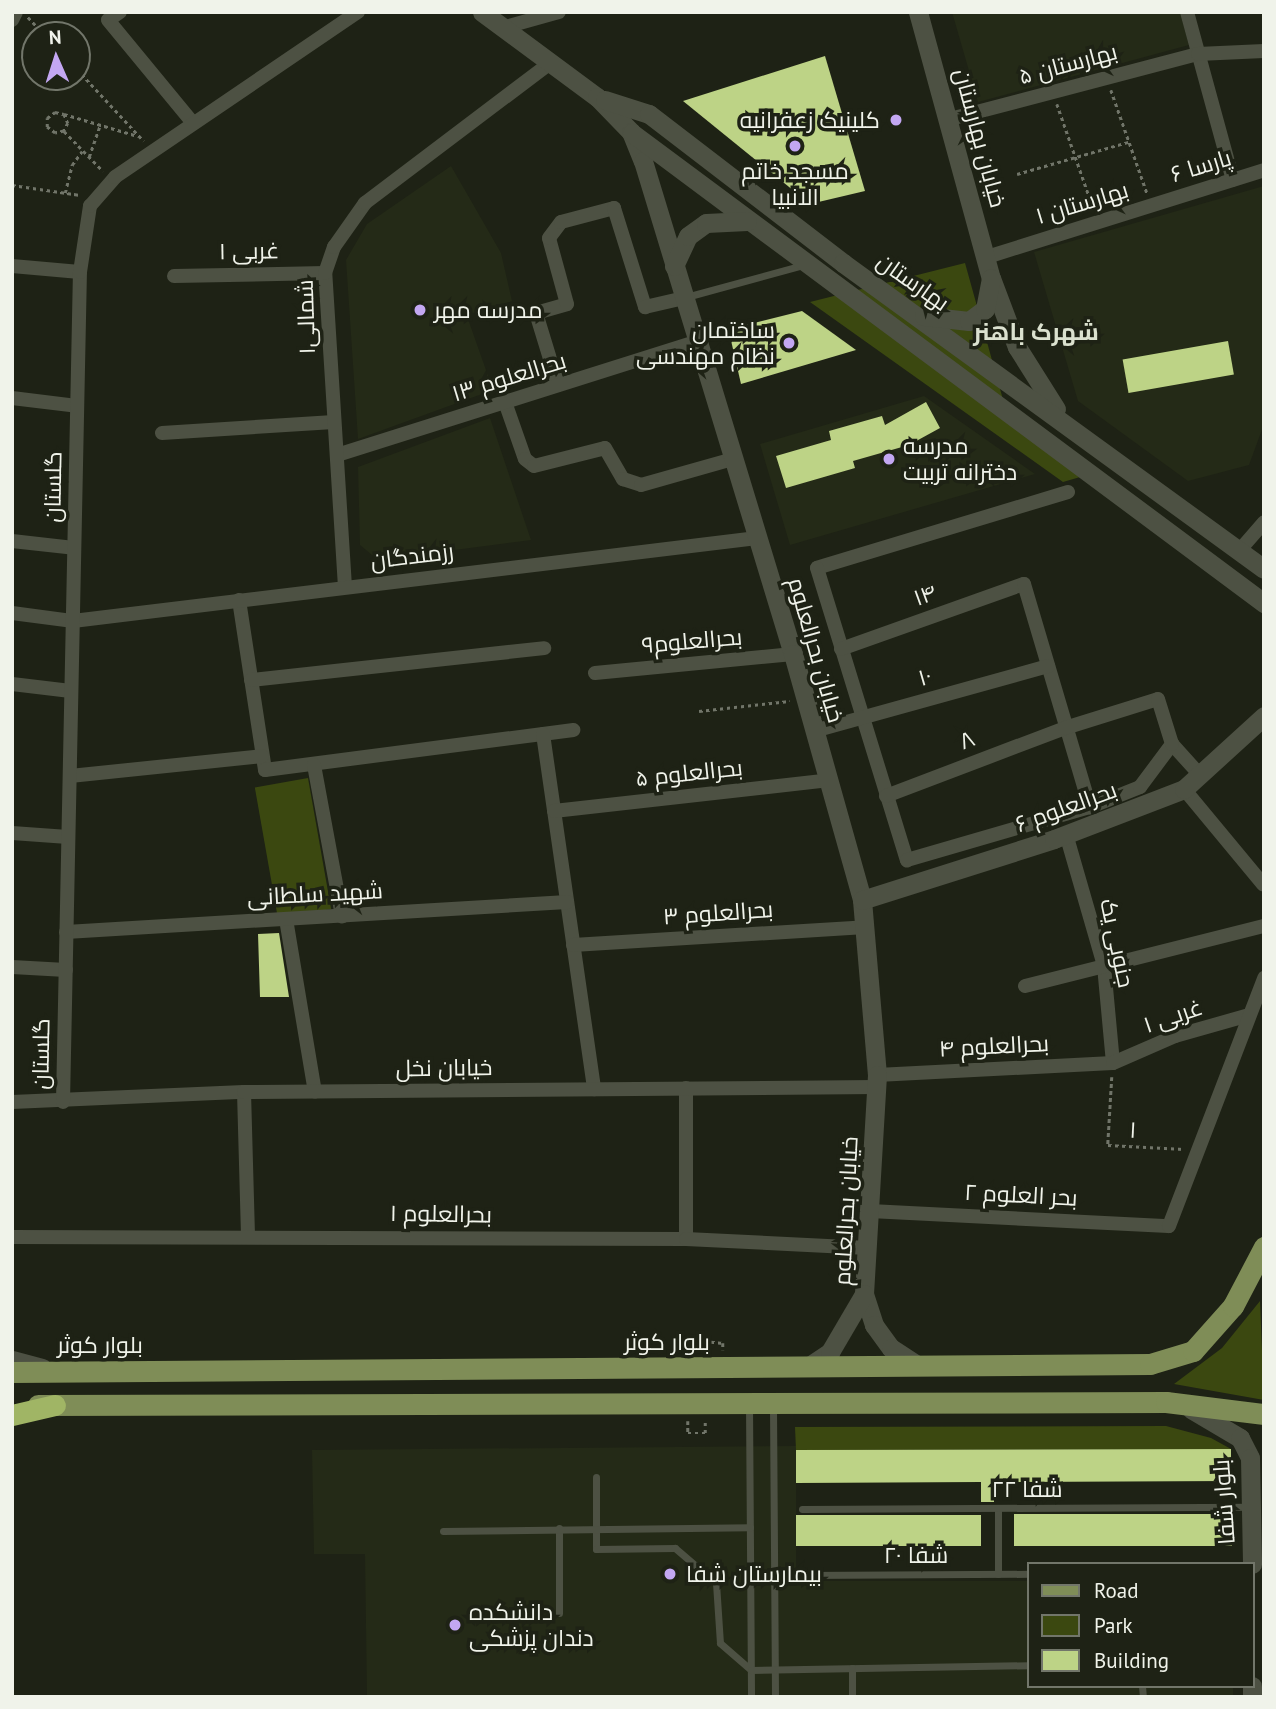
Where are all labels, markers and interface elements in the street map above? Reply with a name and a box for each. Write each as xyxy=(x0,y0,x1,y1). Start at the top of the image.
north arrow xyxy=(21,21,91,91)
text: N xyxy=(48,25,62,49)
street label: بهارستان ۵ xyxy=(1016,38,1120,90)
street label: خیابان بهارستان xyxy=(948,65,1012,211)
place label: کلینیک زعفرانیه xyxy=(740,106,880,134)
marker: کلینیک زعفرانیه xyxy=(886,110,906,130)
marker: مسجد خاتم الانبیا xyxy=(787,138,803,154)
street label: پارسا ۶ xyxy=(1167,144,1235,188)
place label: مسجد خاتم الانبیا xyxy=(741,157,849,211)
street label: بهارستان ۱ xyxy=(1032,176,1132,230)
street label: غربی ۱ xyxy=(219,237,279,265)
street label: بهارستان xyxy=(871,247,955,317)
street label: شمالی۱ xyxy=(291,279,321,355)
place label: مدرسه مهر xyxy=(434,296,542,324)
marker: مدرسه مهر xyxy=(412,302,428,318)
place label: ساختمان نظام مهندسی xyxy=(636,316,775,370)
district label: شهرک باهنر xyxy=(973,318,1099,346)
marker: ساختمان نظام مهندسی xyxy=(781,335,797,351)
street label: بحرالعلوم ۱۳ xyxy=(449,347,569,407)
place label: مدرسه دخترانه تربیت xyxy=(903,432,1017,486)
street label: گلستان xyxy=(39,451,67,523)
marker: مدرسه دخترانه تربیت xyxy=(881,451,897,467)
street label: رزمندگان xyxy=(369,537,455,575)
street label: خیابان بحرالعلوم xyxy=(782,574,850,726)
street label: ۱۴ xyxy=(910,578,940,612)
street label: بحرالعلوم۹ xyxy=(641,623,743,659)
street label: ۱۰ xyxy=(915,662,935,692)
street label: ۸ xyxy=(955,725,979,755)
street label: بحرالعلوم ۵ xyxy=(634,754,744,792)
street label: بحرالعلوم ۶ xyxy=(1012,776,1120,838)
street label: شهید سلطانی xyxy=(246,877,384,911)
street label: بحرالعلوم ۳ xyxy=(662,895,774,931)
street label: جنوبی یک xyxy=(1094,896,1140,990)
street label: غربی ۱ xyxy=(1140,993,1206,1039)
street label: گلستان xyxy=(27,1018,55,1090)
street label: بحرالعلوم ۴ xyxy=(938,1029,1050,1063)
street label: خیابان نخل xyxy=(395,1053,493,1083)
street label: ۱ xyxy=(1129,1116,1137,1144)
street label: خیابان بحرالعلوم xyxy=(828,1136,864,1286)
street label: بحر العلوم ۲ xyxy=(964,1178,1078,1212)
street label: بحرالعلوم ۱ xyxy=(390,1199,492,1229)
street label: بلوار کوثر xyxy=(624,1328,710,1356)
street label: بلوار کوثر xyxy=(57,1331,143,1359)
street label: بلوار شفا xyxy=(1207,1458,1241,1546)
street label: شفا ۲۲ xyxy=(992,1475,1062,1503)
street label: شفا ۲۰ xyxy=(884,1541,948,1569)
place label: بیمارستان شفا xyxy=(686,1560,822,1588)
legend xyxy=(1028,1562,1255,1688)
marker: بیمارستان شفا xyxy=(660,1564,680,1584)
text: Road xyxy=(1094,1577,1138,1604)
place label: دانشکده دندان پزشکی xyxy=(469,1598,594,1652)
text: Park xyxy=(1094,1612,1133,1639)
marker: دانشکده دندان پزشکی xyxy=(447,1617,463,1633)
text: Building xyxy=(1094,1647,1169,1674)

